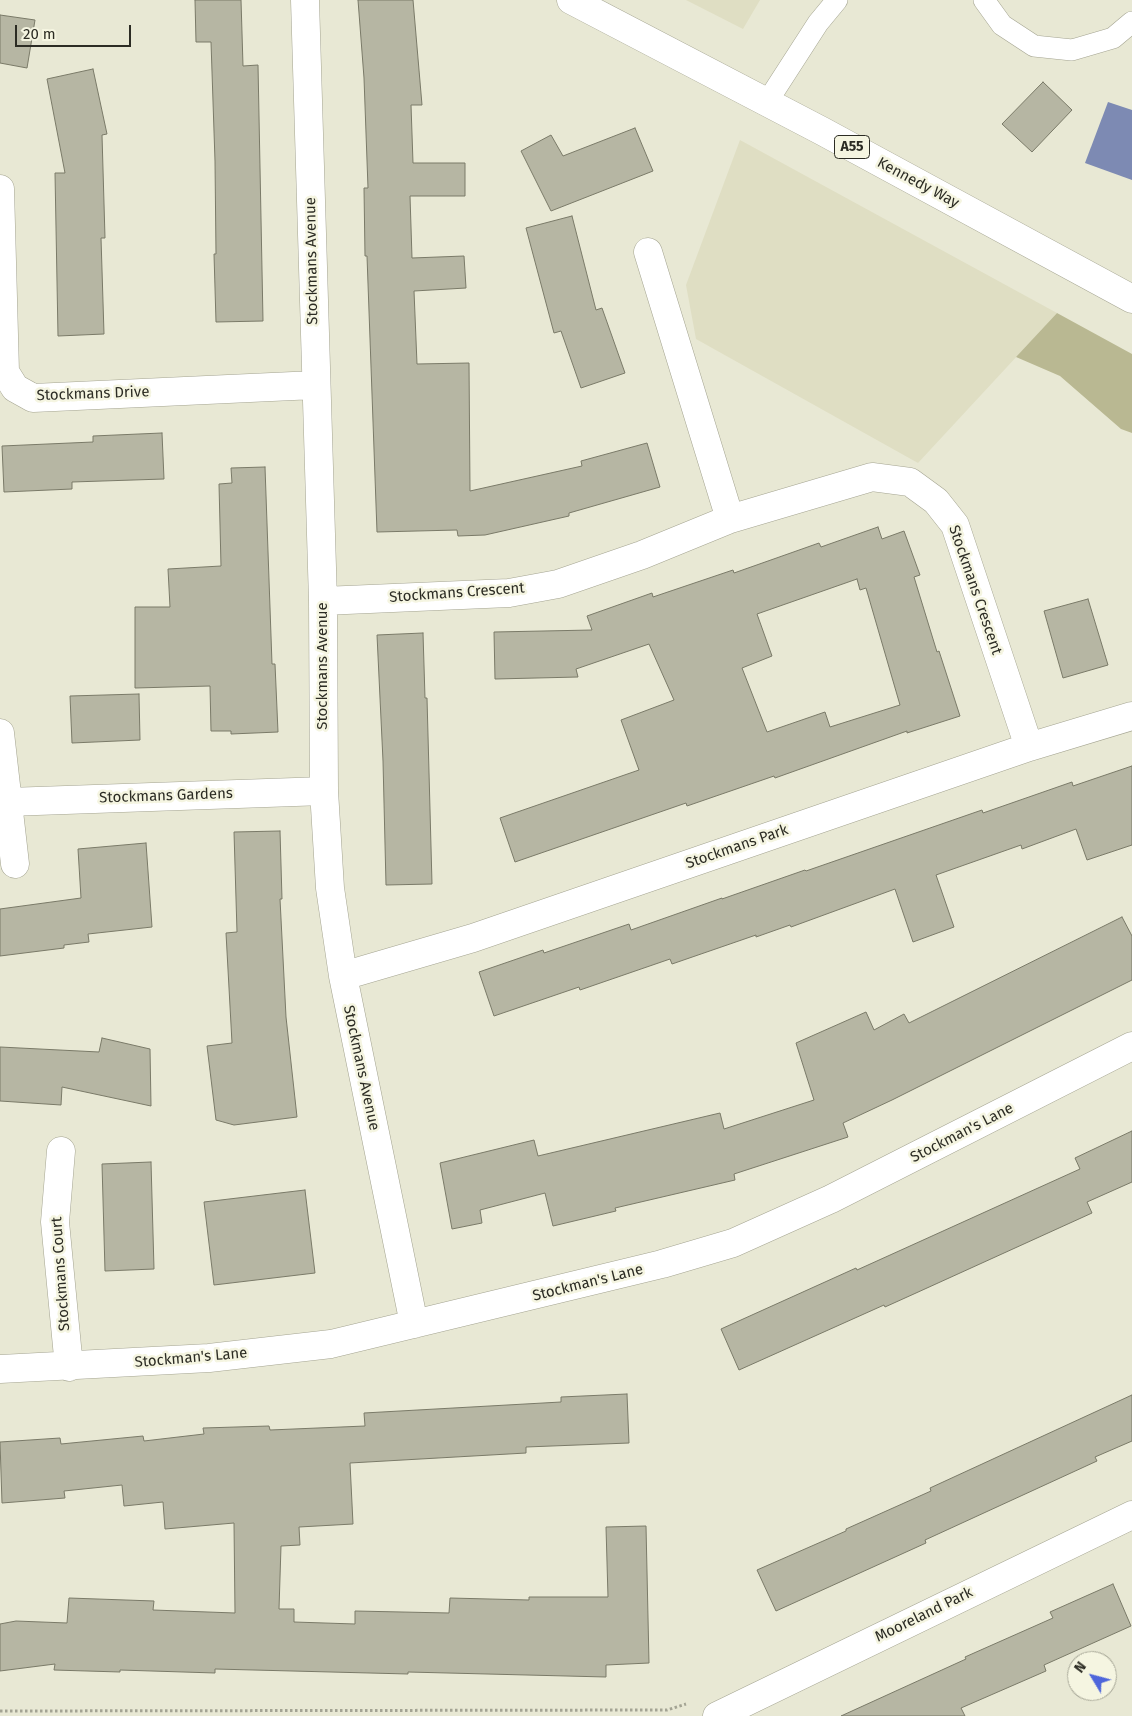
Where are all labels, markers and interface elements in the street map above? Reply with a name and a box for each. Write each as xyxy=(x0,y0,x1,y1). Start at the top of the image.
scale bar xyxy=(18,15,134,47)
text: 20 m xyxy=(23,25,56,43)
road number: A55 xyxy=(834,136,870,158)
street label: Kennedy Way xyxy=(874,154,962,212)
street label: Stockmans Avenue xyxy=(302,197,322,325)
street label: Stockmans Drive xyxy=(36,383,150,405)
street label: Stockmans Crescent xyxy=(944,523,1006,657)
street label: Stockmans Crescent xyxy=(389,579,525,607)
street label: Stockmans Avenue xyxy=(314,602,332,730)
street label: Stockmans Gardens xyxy=(99,785,233,807)
street label: Stockmans Park xyxy=(683,821,791,873)
street label: Stockmans Avenue xyxy=(339,1004,383,1132)
street label: Stockman's Lane xyxy=(907,1099,1017,1167)
street label: Stockmans Court xyxy=(48,1216,74,1332)
street label: Stockman's Lane xyxy=(531,1261,645,1305)
street label: Stockman's Lane xyxy=(134,1344,248,1372)
street label: Mooreland Park xyxy=(872,1584,976,1646)
north arrow xyxy=(1067,1651,1117,1701)
text: N xyxy=(1071,1658,1090,1676)

